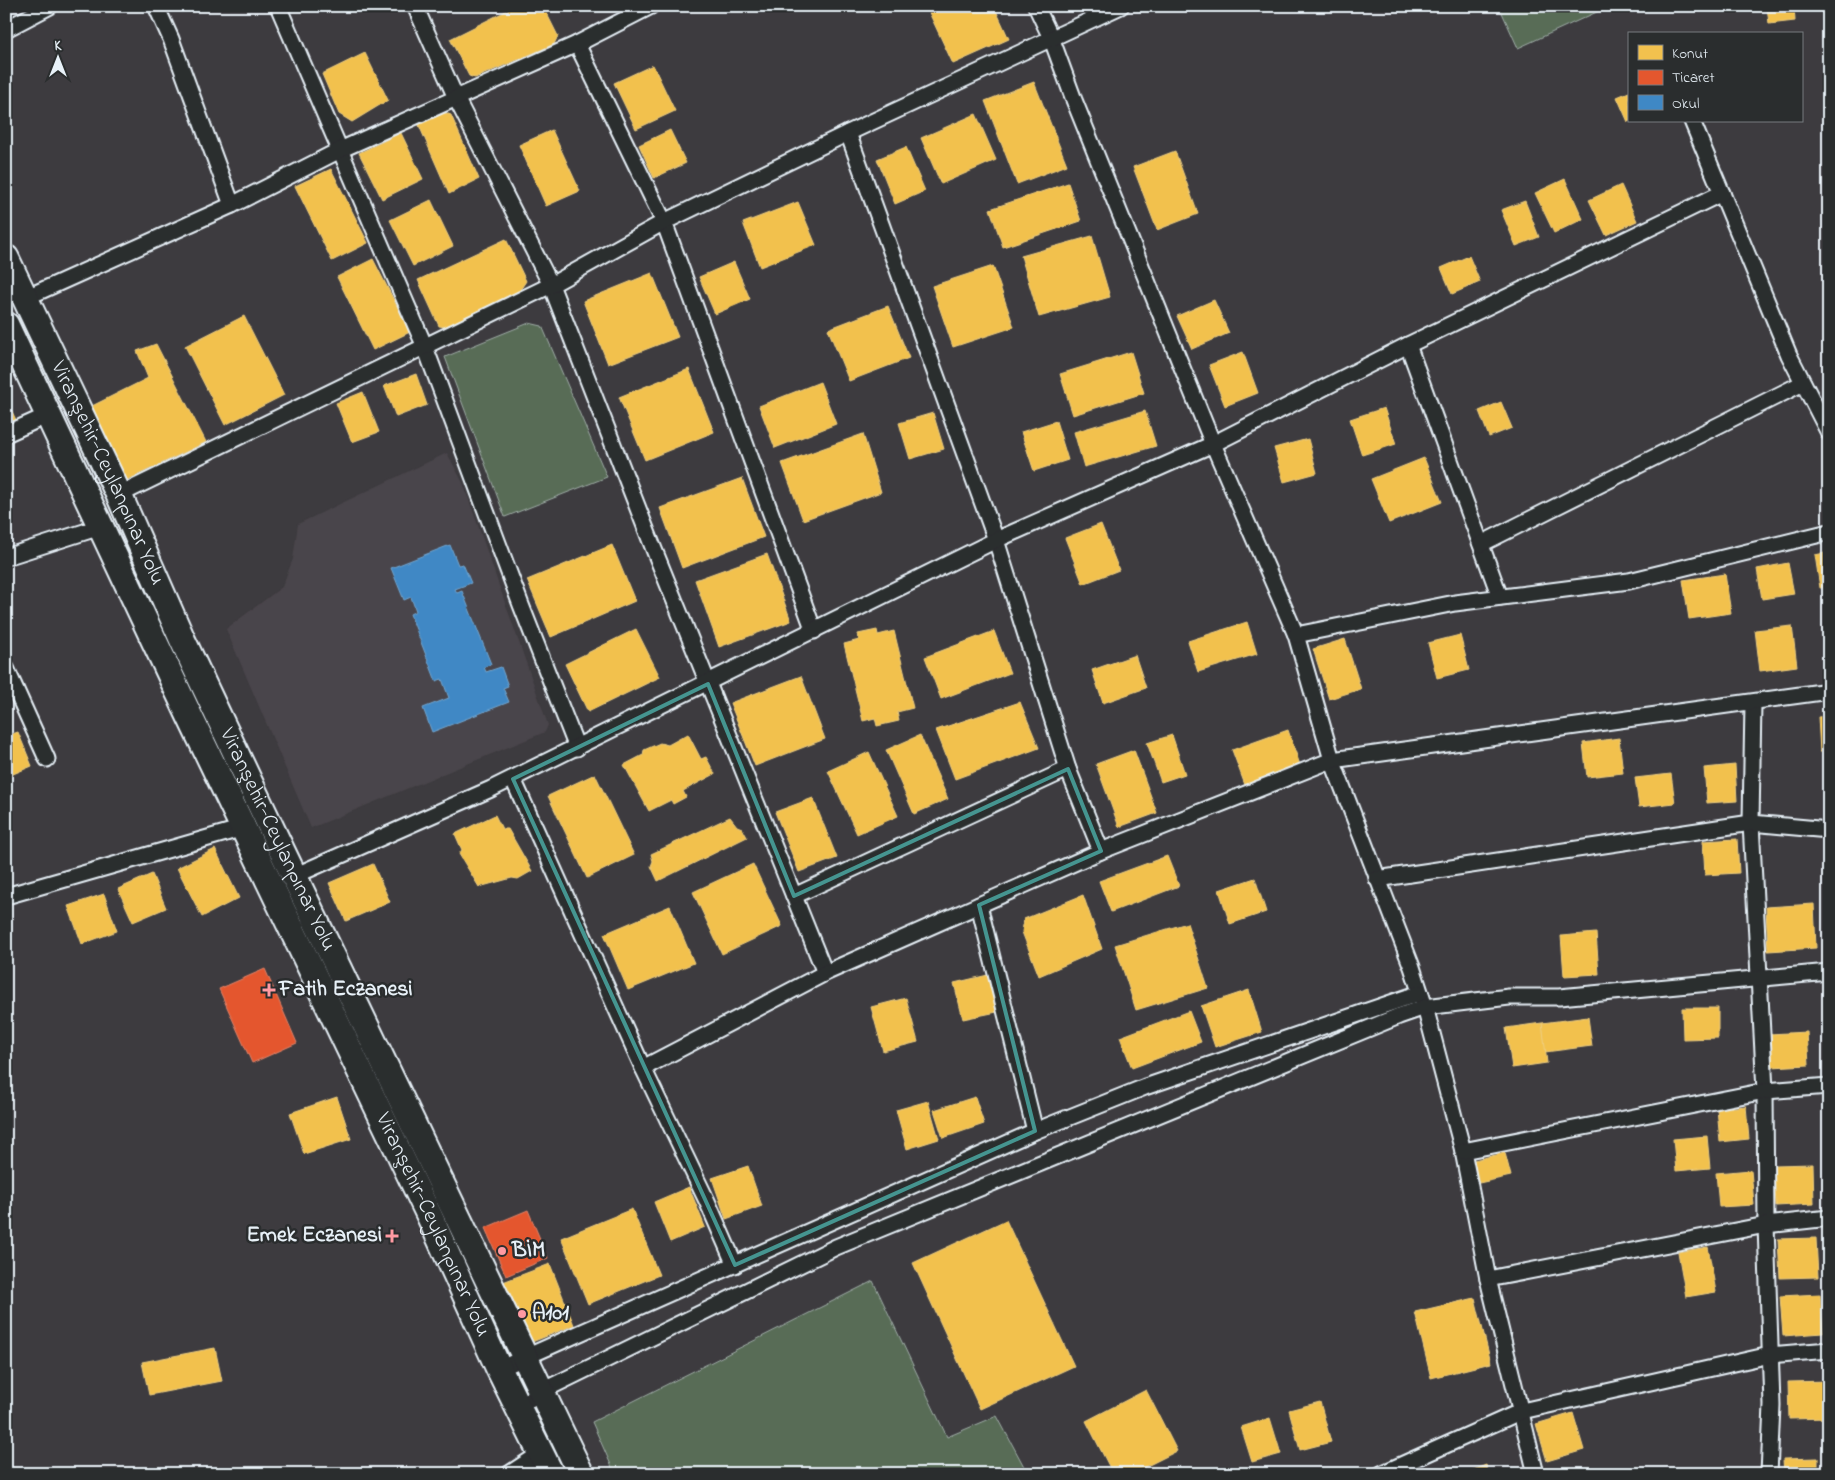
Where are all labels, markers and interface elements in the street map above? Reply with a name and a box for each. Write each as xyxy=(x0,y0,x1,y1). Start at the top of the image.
north arrow xyxy=(32,32,82,82)
legend xyxy=(1628,32,1802,122)
text: K xyxy=(55,36,63,57)
text: Konut xyxy=(1672,43,1708,65)
text: Ticaret xyxy=(1672,67,1714,89)
text: Okul xyxy=(1672,93,1699,115)
street label: Viranşehir-Ceylanpınar Yolu xyxy=(41,355,173,591)
street label: Viranşehir-Ceylanpınar Yolu xyxy=(210,722,344,957)
place label: Fatih Eczanesi xyxy=(278,974,413,1006)
marker: Fatih Eczanesi xyxy=(263,984,275,996)
street label: Viranşehir-Ceylanpınar Yolu xyxy=(366,1107,498,1342)
place label: Emek Eczanesi xyxy=(247,1220,382,1252)
marker: Emek Eczanesi xyxy=(386,1230,398,1242)
place label: BİM xyxy=(511,1235,545,1267)
marker: BİM xyxy=(496,1245,508,1257)
place label: A101 xyxy=(532,1298,569,1330)
marker: A101 xyxy=(516,1308,528,1320)

